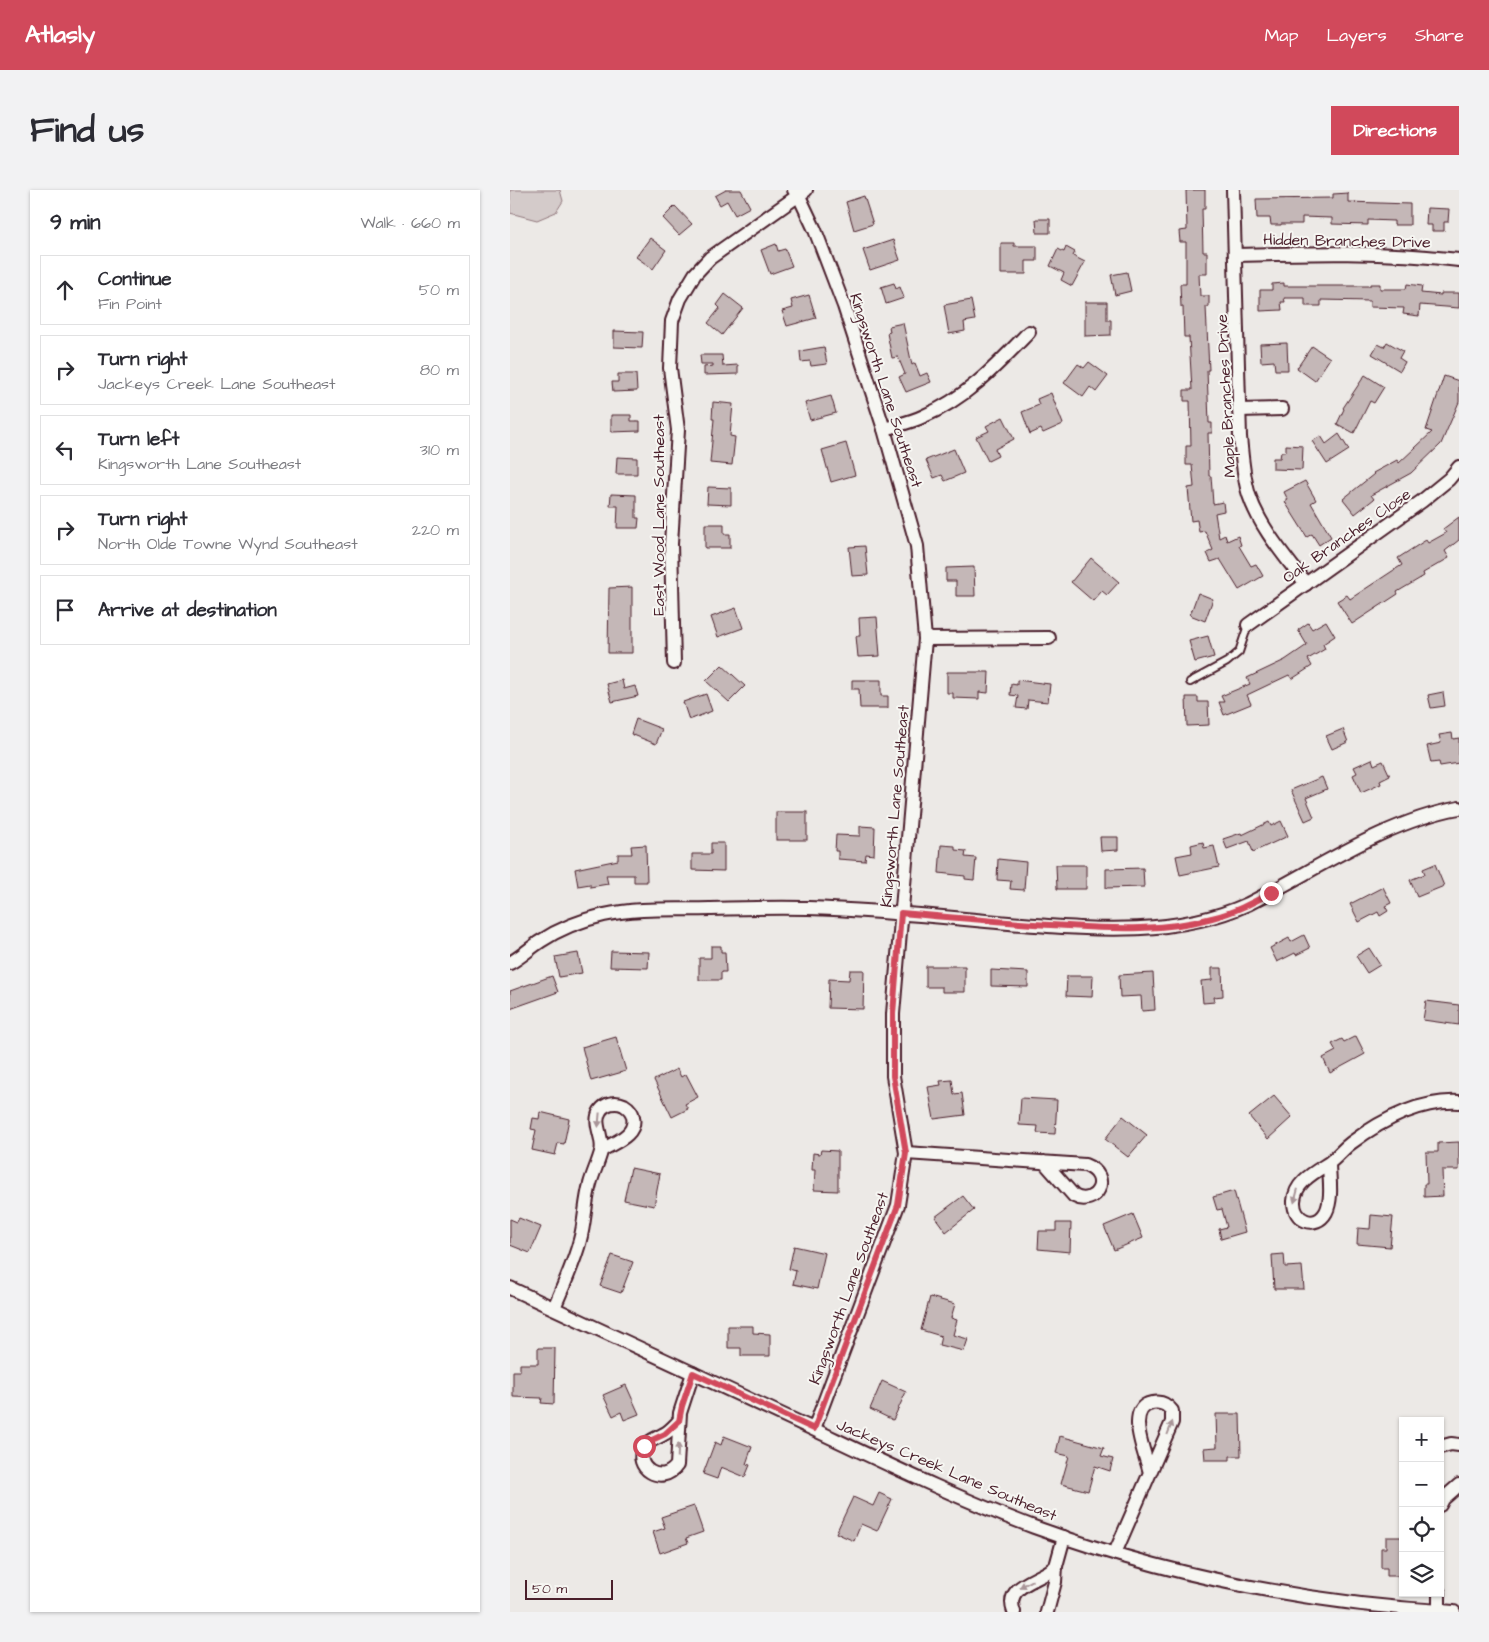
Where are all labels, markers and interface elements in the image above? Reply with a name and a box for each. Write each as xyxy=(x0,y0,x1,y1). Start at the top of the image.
text: Atlasly xyxy=(25,18,95,52)
text: Map xyxy=(1264,23,1298,48)
text: Layers xyxy=(1326,23,1387,48)
text: Share xyxy=(1415,23,1464,48)
text: Find us xyxy=(30,106,144,155)
button: Directions xyxy=(1331,106,1459,155)
text: 9 min xyxy=(50,208,100,237)
text: Walk · 660 m xyxy=(360,212,460,234)
street label: Hidden Branches Drive xyxy=(1263,229,1431,253)
text: Continue xyxy=(98,266,172,293)
icon: ahead xyxy=(51,276,79,304)
text: 50 m xyxy=(419,279,459,301)
street label: Kingsworth Lane Southeast xyxy=(843,290,928,491)
text: Fin Point xyxy=(98,293,162,315)
street label: Maple Branches Drive xyxy=(1211,313,1241,478)
text: Turn right xyxy=(98,346,187,373)
icon: right xyxy=(51,356,79,384)
text: 80 m xyxy=(420,359,459,381)
text: Jackeys Creek Lane Southeast xyxy=(98,373,336,395)
street label: East Wood Lane Southeast xyxy=(648,414,670,616)
text: Turn left xyxy=(98,426,179,453)
icon: left xyxy=(51,436,79,464)
text: 310 m xyxy=(420,439,459,461)
text: Kingsworth Lane Southeast xyxy=(98,453,301,475)
street label: Oak Branches Close xyxy=(1278,483,1415,588)
text: Turn right xyxy=(98,506,187,533)
icon: right xyxy=(51,516,79,544)
text: 220 m xyxy=(412,519,459,541)
text: North Olde Towne Wynd Southeast xyxy=(98,533,358,555)
icon: arrive xyxy=(51,596,79,624)
text: Arrive at destination xyxy=(98,597,277,624)
street label: Kingsworth Lane Southeast xyxy=(875,703,916,908)
route end xyxy=(1260,882,1283,905)
one-way arrow xyxy=(595,1112,603,1128)
street label: Kingsworth Lane Southeast xyxy=(804,1189,895,1388)
one-way arrow xyxy=(1292,1189,1300,1204)
street label: Jackeys Creek Lane Southeast xyxy=(833,1413,1061,1528)
map controls xyxy=(1399,1417,1444,1597)
button: + xyxy=(1399,1417,1444,1462)
one-way arrow xyxy=(1166,1421,1174,1436)
route start xyxy=(633,1435,656,1458)
one-way arrow xyxy=(674,1442,682,1458)
button: − xyxy=(1399,1462,1444,1507)
button: locate xyxy=(1399,1507,1444,1552)
button: layers xyxy=(1399,1552,1444,1597)
scale bar xyxy=(525,1577,612,1600)
text: 50 m xyxy=(532,1579,567,1599)
one-way arrow xyxy=(1019,1580,1033,1588)

